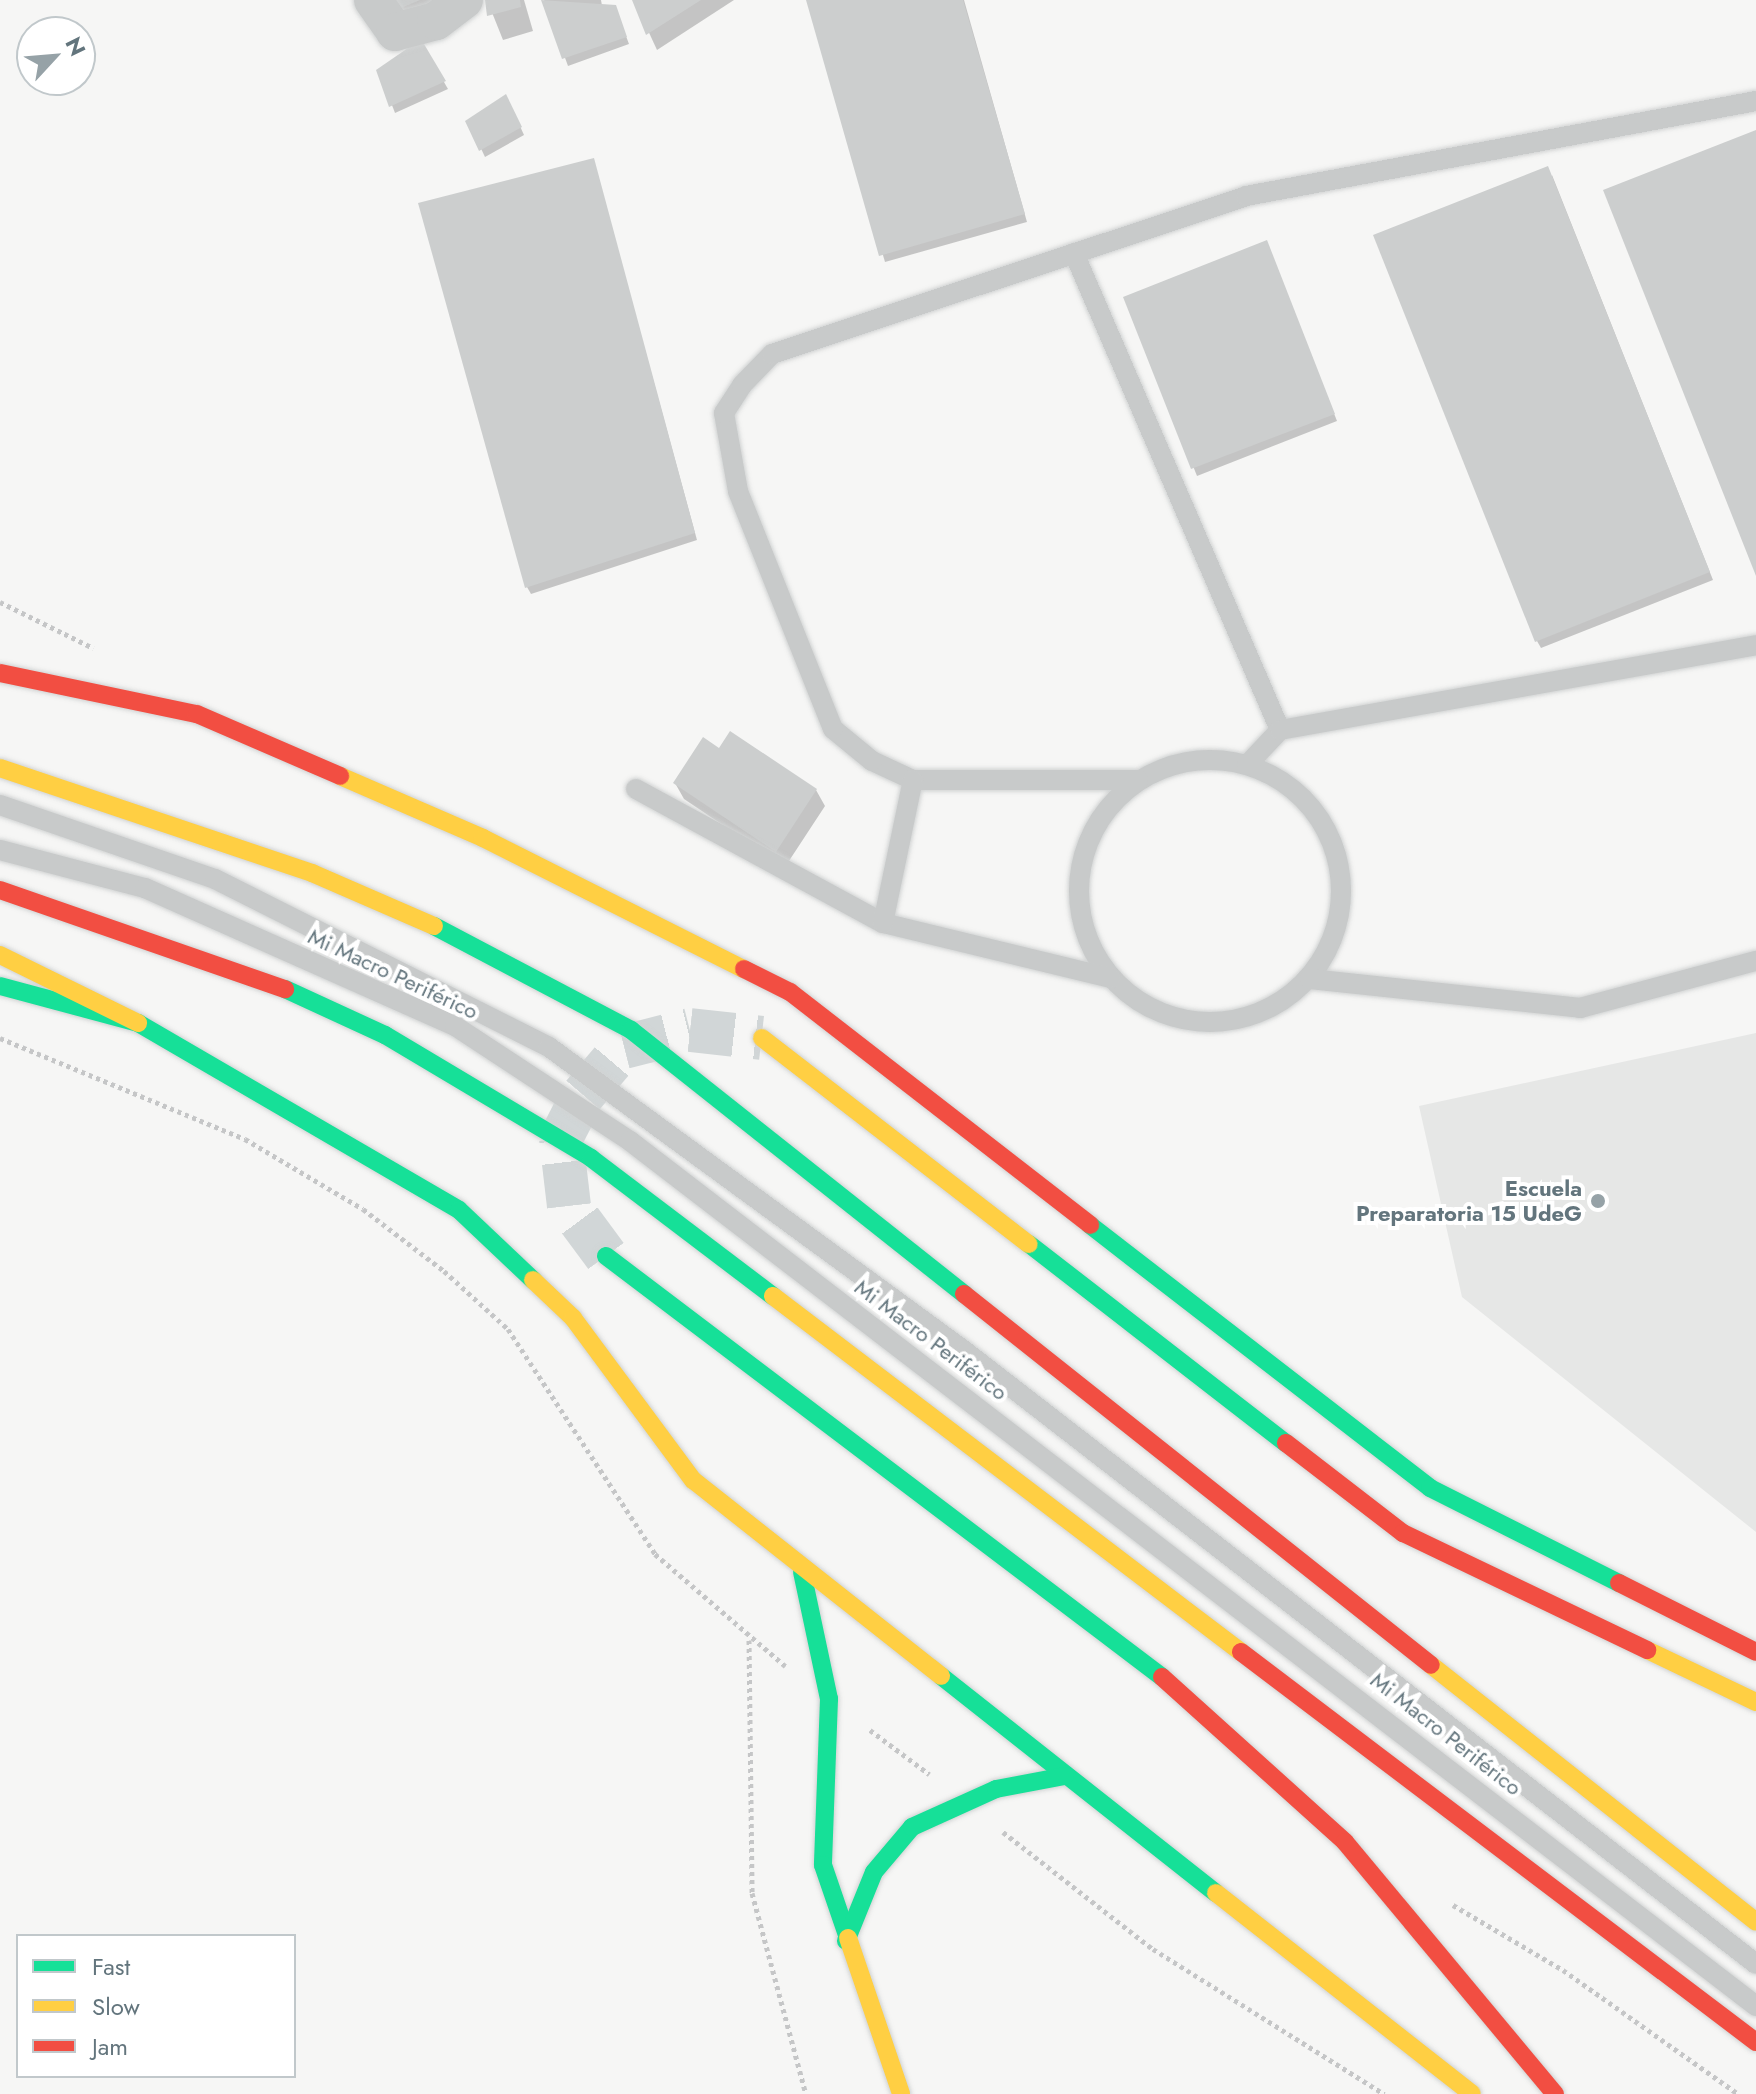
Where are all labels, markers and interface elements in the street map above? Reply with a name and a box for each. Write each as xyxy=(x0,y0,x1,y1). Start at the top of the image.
north arrow xyxy=(16,16,96,96)
text: N xyxy=(58,31,94,61)
street label: Mi Macro Periférico xyxy=(304,923,482,1025)
place label: Escuela Preparatoria 15 UdeG xyxy=(1356,1175,1582,1226)
marker: Escuela Preparatoria 15 UdeG xyxy=(1589,1192,1607,1210)
street label: Mi Macro Periférico xyxy=(849,1274,1013,1406)
street label: Mi Macro Periférico xyxy=(1365,1667,1527,1801)
legend xyxy=(16,1934,296,2078)
text: Fast xyxy=(92,1949,130,1984)
text: Slow xyxy=(92,1989,140,2024)
text: Jam xyxy=(92,2029,128,2064)

